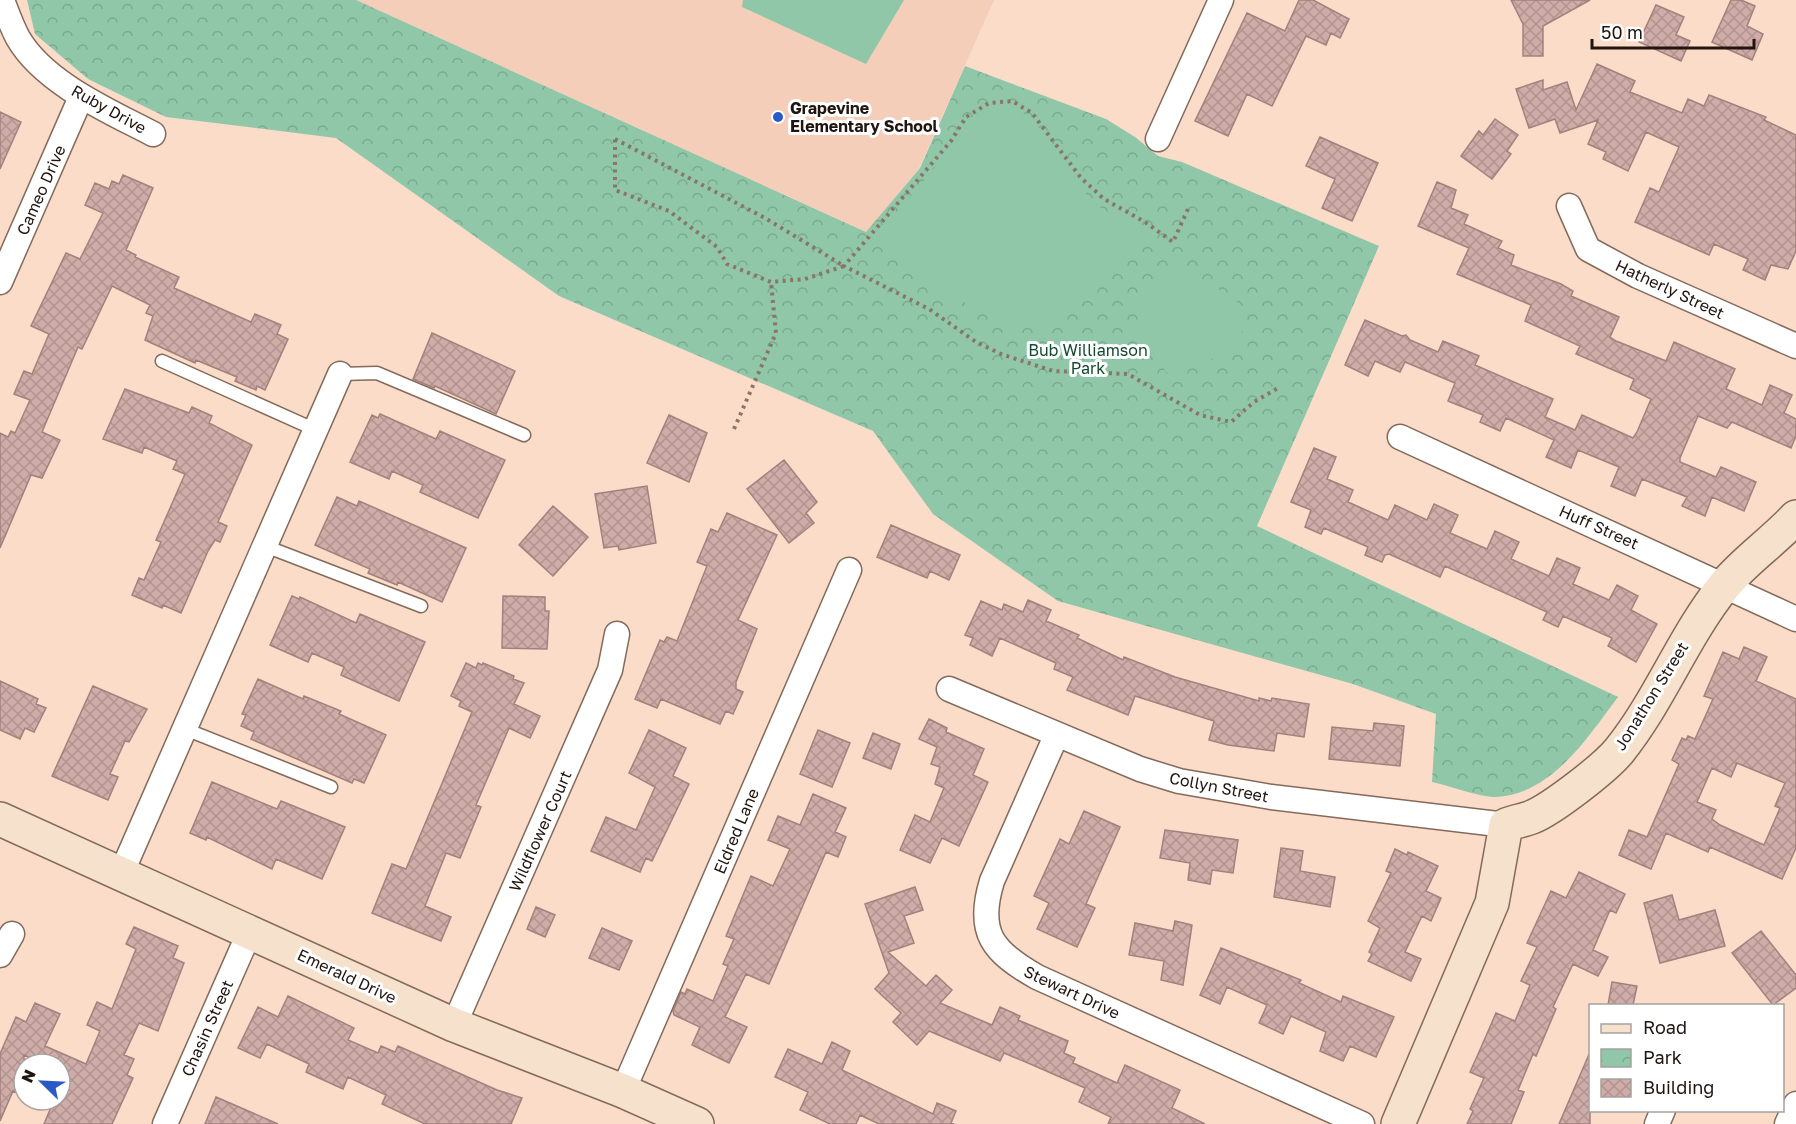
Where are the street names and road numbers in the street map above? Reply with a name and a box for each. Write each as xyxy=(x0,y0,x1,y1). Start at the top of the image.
street label: Ruby Drive xyxy=(68,80,150,138)
street label: Cameo Drive xyxy=(12,142,70,238)
street label: Hatherly Street xyxy=(1612,255,1728,323)
street label: Huff Street xyxy=(1556,501,1642,553)
street label: Jonathon Street xyxy=(1610,638,1692,754)
street label: Wildflower Court xyxy=(504,767,576,895)
street label: Collyn Street xyxy=(1168,768,1270,806)
street label: Eldred Lane xyxy=(709,785,763,877)
street label: Emerald Drive xyxy=(294,944,400,1008)
street label: Stewart Drive xyxy=(1021,961,1123,1023)
street label: Chasin Street xyxy=(177,977,237,1079)

